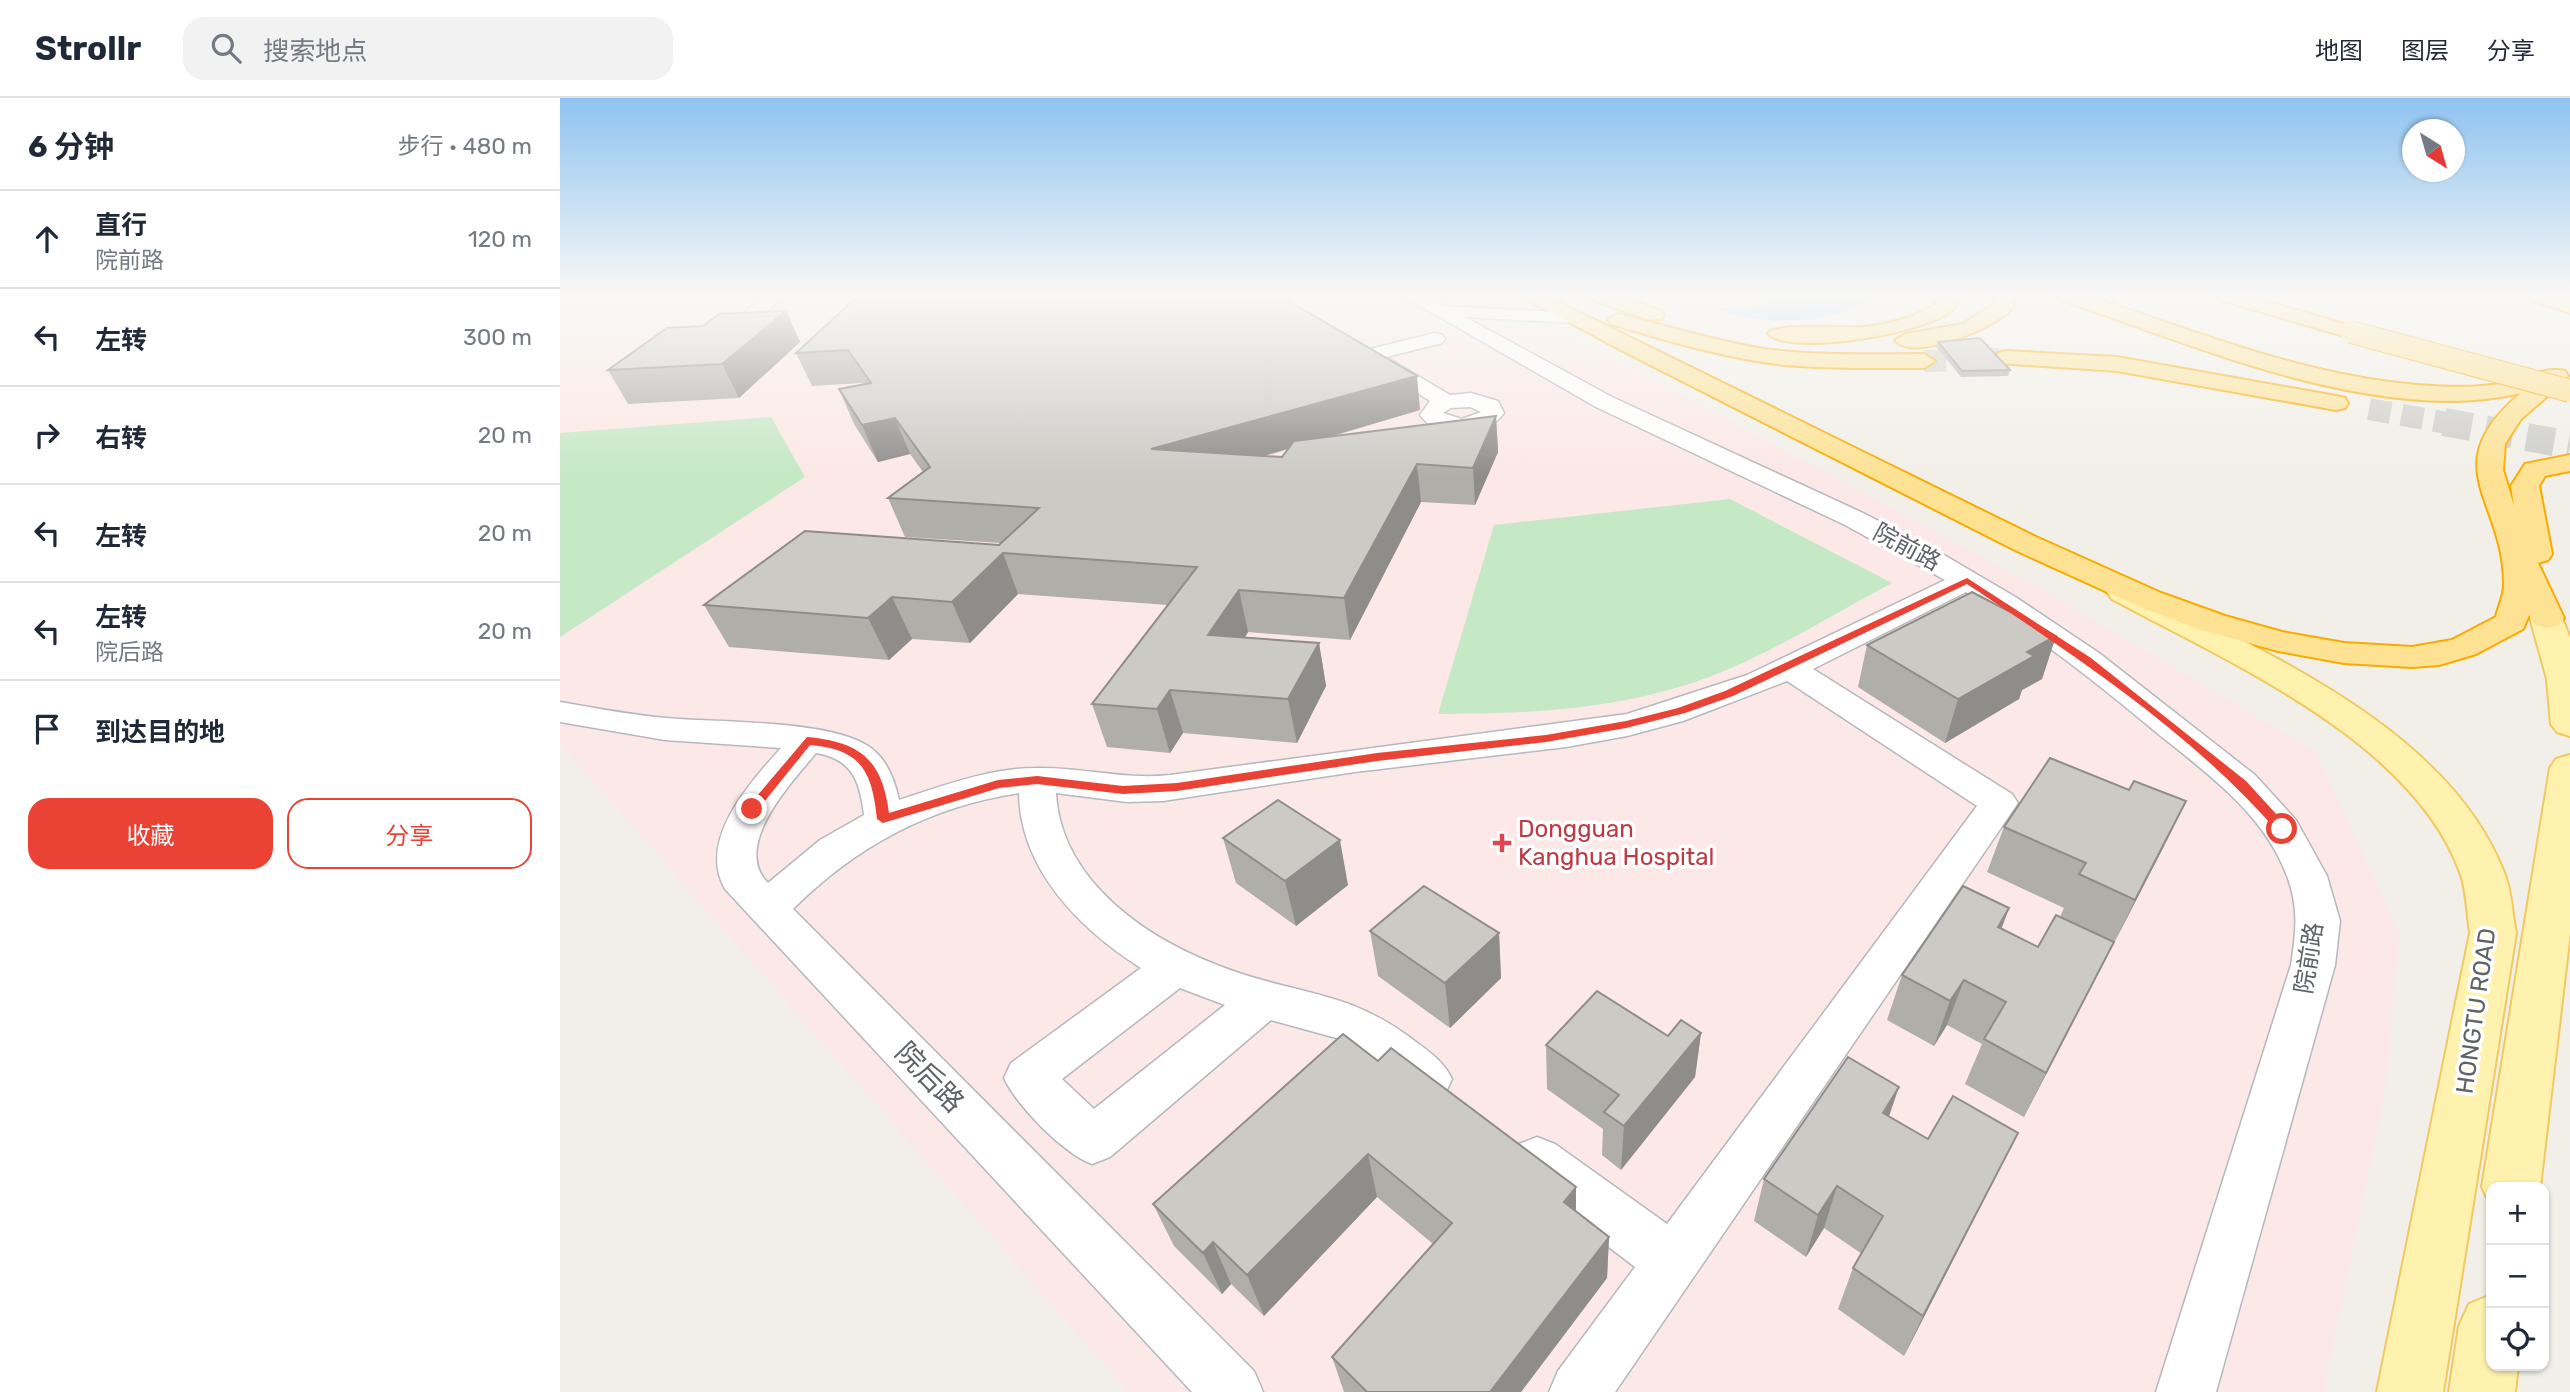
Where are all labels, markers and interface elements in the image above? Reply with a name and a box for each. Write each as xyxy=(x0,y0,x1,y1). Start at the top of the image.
search box xyxy=(183,17,673,80)
text: Strollr xyxy=(35,29,141,68)
icon: search xyxy=(207,29,245,67)
text: 搜索地点 xyxy=(263,36,367,67)
text: 地图 xyxy=(2315,37,2363,65)
text: 图层 xyxy=(2401,37,2449,65)
text: 分享 xyxy=(2487,37,2535,65)
north arrow xyxy=(2402,119,2465,182)
text: 6 分钟 xyxy=(28,129,114,165)
text: 步行 · 480 m xyxy=(398,132,532,160)
text: 直行 xyxy=(95,210,147,241)
icon: ahead xyxy=(28,220,66,258)
text: 120 m xyxy=(468,225,532,253)
text: 院前路 xyxy=(95,246,164,274)
icon: left xyxy=(28,318,66,356)
text: 300 m xyxy=(463,323,532,351)
text: 左转 xyxy=(95,325,147,356)
icon: right xyxy=(28,416,66,454)
text: 20 m xyxy=(478,421,532,449)
text: 右转 xyxy=(95,423,147,454)
icon: left xyxy=(28,514,66,552)
street label: 院前路 xyxy=(1869,518,1945,576)
text: 20 m xyxy=(478,519,532,547)
text: 左转 xyxy=(95,521,147,552)
text: 左转 xyxy=(95,602,147,633)
icon: left xyxy=(28,612,66,650)
text: 20 m xyxy=(478,617,532,645)
text: 院后路 xyxy=(95,638,164,666)
icon: arrive xyxy=(28,710,66,748)
text: 到达目的地 xyxy=(95,717,225,748)
route end xyxy=(736,793,767,824)
button: 收藏 xyxy=(28,798,273,869)
button: 分享 xyxy=(287,798,532,869)
route start xyxy=(2266,813,2297,844)
place label: Dongguan Kanghua Hospital xyxy=(1518,815,1714,871)
marker: Dongguan Kanghua Hospital xyxy=(1492,833,1512,853)
street label: 院前路 xyxy=(2290,920,2328,996)
street label: HONGTU ROAD xyxy=(2451,926,2501,1096)
street label: 院后路 xyxy=(889,1036,971,1119)
map controls xyxy=(2486,1182,2549,1371)
button: + xyxy=(2486,1182,2549,1245)
button: − xyxy=(2486,1245,2549,1308)
button: locate xyxy=(2486,1308,2549,1371)

